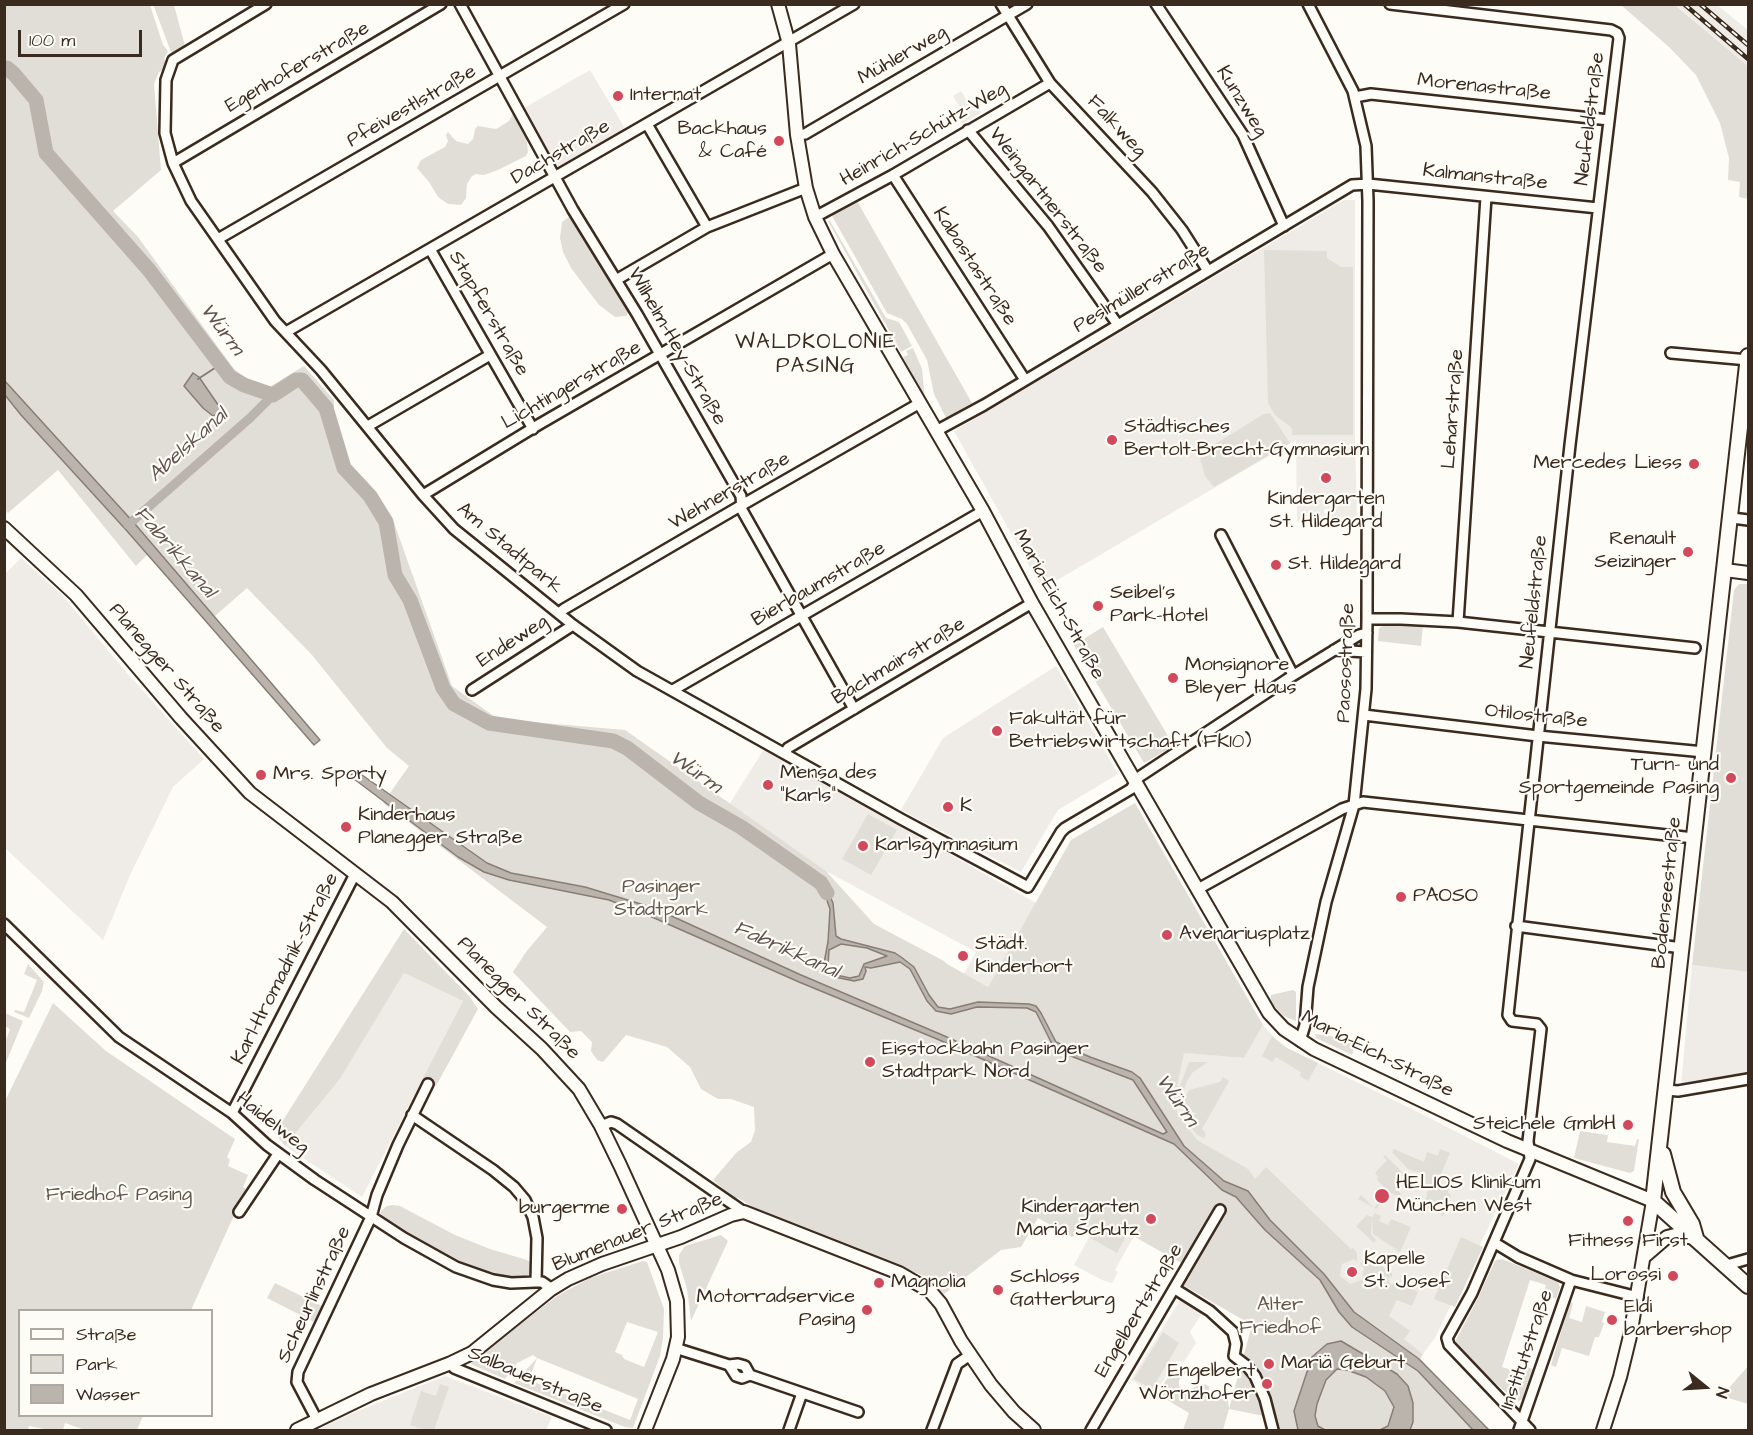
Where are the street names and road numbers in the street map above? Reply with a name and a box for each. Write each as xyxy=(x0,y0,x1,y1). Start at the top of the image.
street label: Egenhoferstraße xyxy=(222,17,374,119)
street label: Mühlerweg xyxy=(854,21,952,91)
street label: Neufeldstraße xyxy=(1571,51,1611,187)
street label: Pfeivestlstraße xyxy=(343,60,481,154)
street label: Kunzweg xyxy=(1210,62,1272,142)
street label: Morenastraße xyxy=(1416,69,1552,107)
street label: Heinrich-Schütz-Weg xyxy=(836,77,1012,193)
street label: Falkweg xyxy=(1081,91,1151,163)
street label: Dachstraße xyxy=(507,115,615,191)
street label: Weingartnerstraße xyxy=(983,123,1111,279)
street label: Kalmanstraße xyxy=(1421,160,1549,196)
street label: Kabastastraße xyxy=(927,203,1021,331)
street label: Peslmüllerstraße xyxy=(1069,239,1215,339)
street label: Stapferstraße xyxy=(443,247,533,381)
street label: Wilhelm-Hey-Straße xyxy=(621,264,731,430)
street label: Lichtingerstraße xyxy=(498,336,646,436)
street label: Leharstraße xyxy=(1438,348,1470,470)
street label: Wehnerstraße xyxy=(665,448,795,536)
street label: Am Stadtpark xyxy=(451,498,567,600)
street label: Maria-Eich-Straße xyxy=(1007,526,1109,684)
street label: Neufeldstraße xyxy=(1516,534,1554,670)
street label: Bierbaumstraße xyxy=(748,537,890,633)
street label: Planegger Straße xyxy=(103,599,229,739)
street label: Paosostraße xyxy=(1333,603,1361,723)
street label: Endeweg xyxy=(473,610,553,674)
street label: Bachmairstraße xyxy=(828,613,970,711)
street label: Otilostraße xyxy=(1483,700,1589,734)
street label: Bodenseestraße xyxy=(1648,816,1688,970)
street label: Karl-Hromadnik-Straße xyxy=(227,869,345,1069)
street label: Planegger Straße xyxy=(451,932,585,1066)
street label: Maria-Eich-Straße xyxy=(1297,1006,1457,1104)
street label: Haidelweg xyxy=(230,1088,314,1160)
street label: Blumenauer Straße xyxy=(549,1188,727,1278)
street label: Scheurlinstraße xyxy=(273,1223,357,1367)
street label: Engelbertstraße xyxy=(1091,1240,1189,1382)
street label: Institutstraße xyxy=(1496,1287,1560,1413)
street label: Salbauerstraße xyxy=(464,1342,606,1420)

